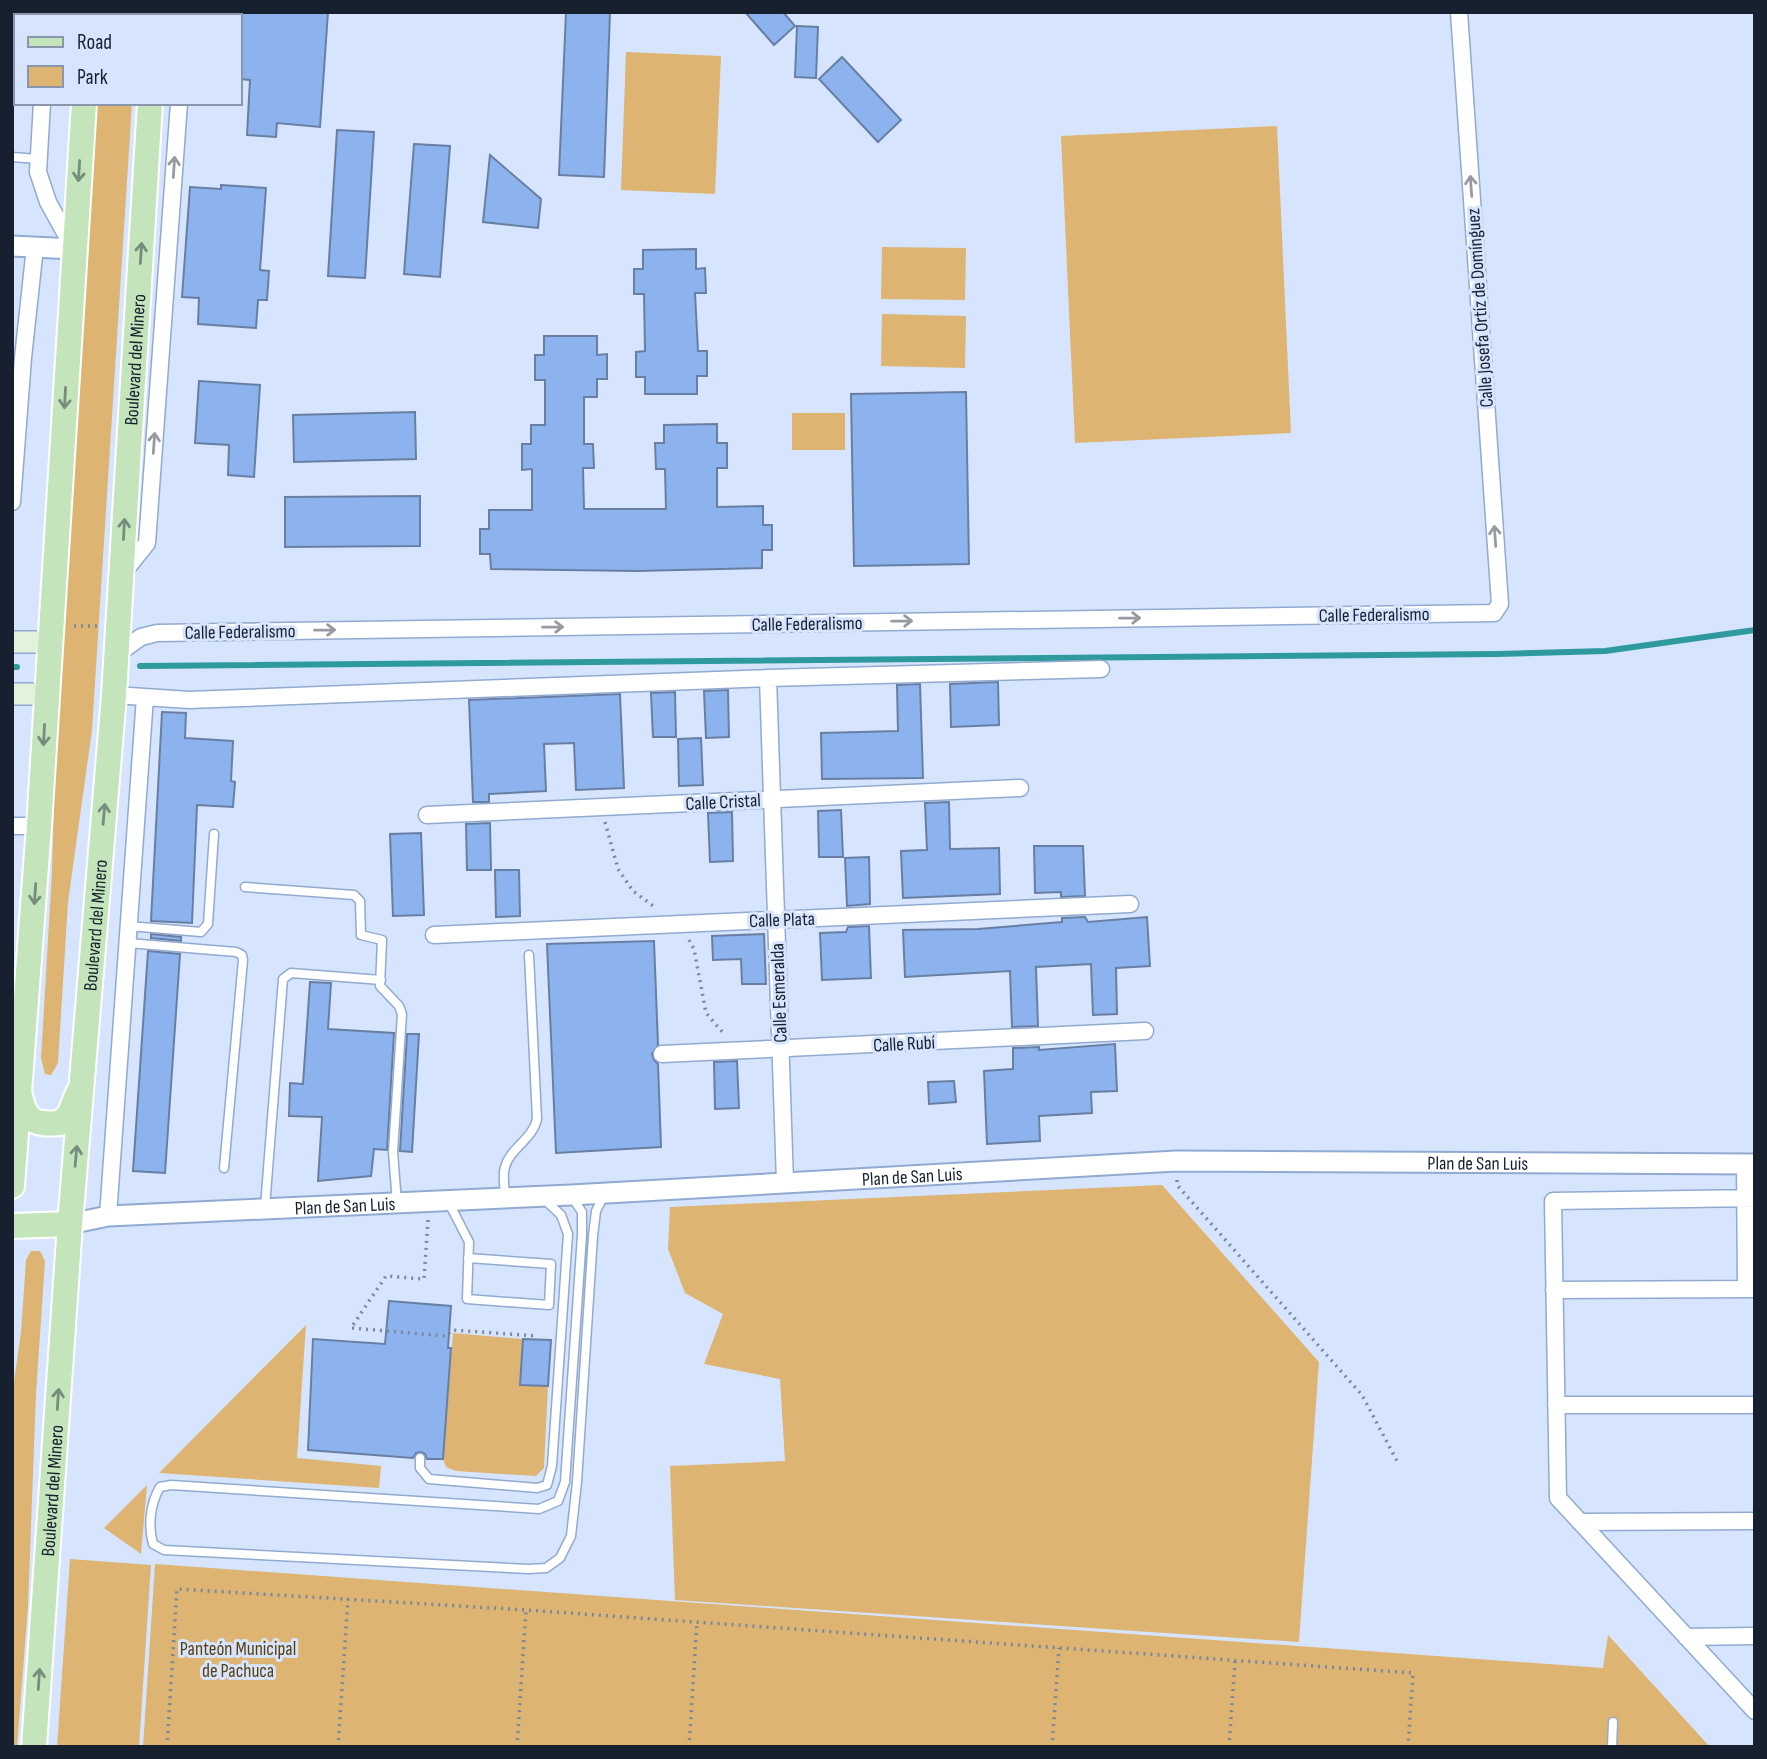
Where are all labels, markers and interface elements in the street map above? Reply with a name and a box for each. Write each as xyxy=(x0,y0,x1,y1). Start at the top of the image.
legend xyxy=(14,14,242,105)
text: Road xyxy=(77,30,112,55)
text: Park xyxy=(77,65,108,90)
one-way arrow xyxy=(168,156,181,179)
one-way arrow xyxy=(72,160,85,182)
one-way arrow xyxy=(1464,176,1477,198)
street label: Calle Josefa Ortíz de Domínguez xyxy=(1462,207,1499,408)
one-way arrow xyxy=(135,242,148,265)
street label: Boulevard del Minero xyxy=(120,293,151,426)
one-way arrow xyxy=(58,387,71,409)
one-way arrow xyxy=(148,432,161,454)
one-way arrow xyxy=(118,518,131,541)
one-way arrow xyxy=(1488,525,1501,547)
street label: Calle Federalismo xyxy=(1318,603,1430,628)
one-way arrow xyxy=(1118,611,1141,625)
street label: Calle Federalismo xyxy=(751,612,863,637)
one-way arrow xyxy=(891,615,914,628)
street label: Calle Federalismo xyxy=(184,620,296,645)
one-way arrow xyxy=(541,620,564,634)
one-way arrow xyxy=(313,623,336,637)
one-way arrow xyxy=(37,723,50,746)
street label: Calle Cristal xyxy=(685,789,761,816)
one-way arrow xyxy=(98,804,111,826)
street label: Boulevard del Minero xyxy=(79,859,113,992)
one-way arrow xyxy=(28,882,41,905)
street label: Calle Plata xyxy=(749,908,815,933)
street label: Calle Esmeralda xyxy=(766,943,793,1043)
street label: Calle Rubí xyxy=(872,1031,936,1058)
one-way arrow xyxy=(70,1146,83,1168)
street label: Plan de San Luis xyxy=(1427,1152,1528,1176)
street label: Plan de San Luis xyxy=(861,1163,963,1192)
street label: Plan de San Luis xyxy=(294,1193,396,1221)
one-way arrow xyxy=(52,1388,65,1411)
street label: Boulevard del Minero xyxy=(37,1424,69,1557)
park label: Panteón Municipal de Pachuca xyxy=(180,1638,296,1683)
one-way arrow xyxy=(33,1668,46,1690)

